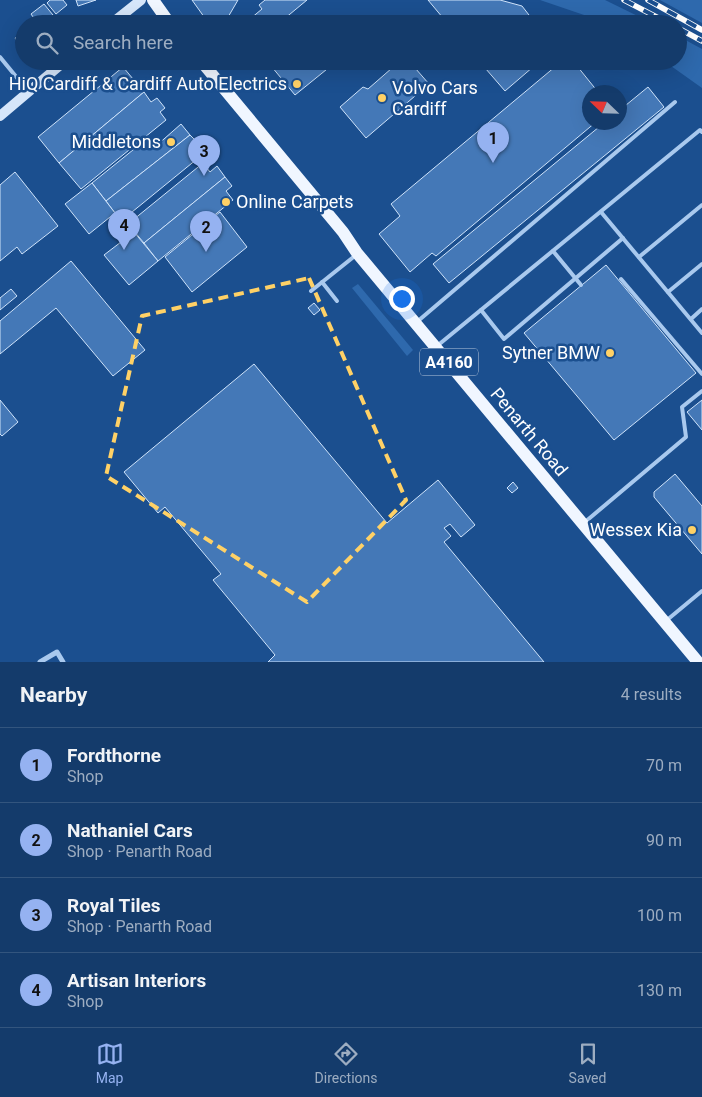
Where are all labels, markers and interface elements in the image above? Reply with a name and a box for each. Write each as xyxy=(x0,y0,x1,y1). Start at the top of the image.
search box xyxy=(15,15,687,70)
icon: search xyxy=(33,29,61,57)
text: Search here xyxy=(73,31,173,54)
place label: HiQ Cardiff & Cardiff Auto Electrics xyxy=(9,73,287,94)
place label: Volvo Cars Cardiff xyxy=(392,77,478,119)
marker: HiQ Cardiff & Cardiff Auto Electrics xyxy=(291,78,303,90)
north arrow xyxy=(582,85,627,130)
marker: Volvo Cars Cardiff xyxy=(376,92,388,104)
pin: 1 xyxy=(477,122,509,163)
place label: Middletons xyxy=(71,131,161,152)
pin: 3 xyxy=(188,135,220,176)
marker: Middletons xyxy=(165,136,177,148)
place label: Online Carpets xyxy=(236,191,353,212)
marker: Online Carpets xyxy=(220,196,232,208)
pin: 4 xyxy=(108,209,140,250)
pin: 2 xyxy=(190,211,222,252)
your location xyxy=(389,286,415,312)
place label: Sytner BMW xyxy=(502,342,600,363)
marker: Sytner BMW xyxy=(604,347,616,359)
road number: A4160 xyxy=(420,348,478,376)
street label: Penarth Road xyxy=(486,383,572,480)
place label: Wessex Kia xyxy=(590,519,682,540)
marker: Wessex Kia xyxy=(686,524,698,536)
text: Nearby xyxy=(20,683,87,707)
text: 4 results xyxy=(621,685,682,704)
text: Fordthorne xyxy=(67,744,161,767)
text: 1 xyxy=(31,756,41,775)
text: 70 m xyxy=(646,756,682,775)
text: Shop xyxy=(67,767,103,786)
text: Nathaniel Cars xyxy=(67,819,193,842)
text: 2 xyxy=(31,831,41,850)
text: 90 m xyxy=(646,831,682,850)
text: Shop · Penarth Road xyxy=(67,842,212,861)
text: Royal Tiles xyxy=(67,894,160,917)
text: 3 xyxy=(31,906,41,925)
text: 100 m xyxy=(637,906,682,925)
text: Shop · Penarth Road xyxy=(67,917,212,936)
text: Artisan Interiors xyxy=(67,969,206,992)
text: 4 xyxy=(31,981,41,1000)
text: 130 m xyxy=(637,981,682,1000)
text: Shop xyxy=(67,992,103,1011)
tab: Map xyxy=(96,1040,124,1086)
tab: Directions xyxy=(315,1040,378,1086)
tab: Saved xyxy=(569,1040,606,1086)

